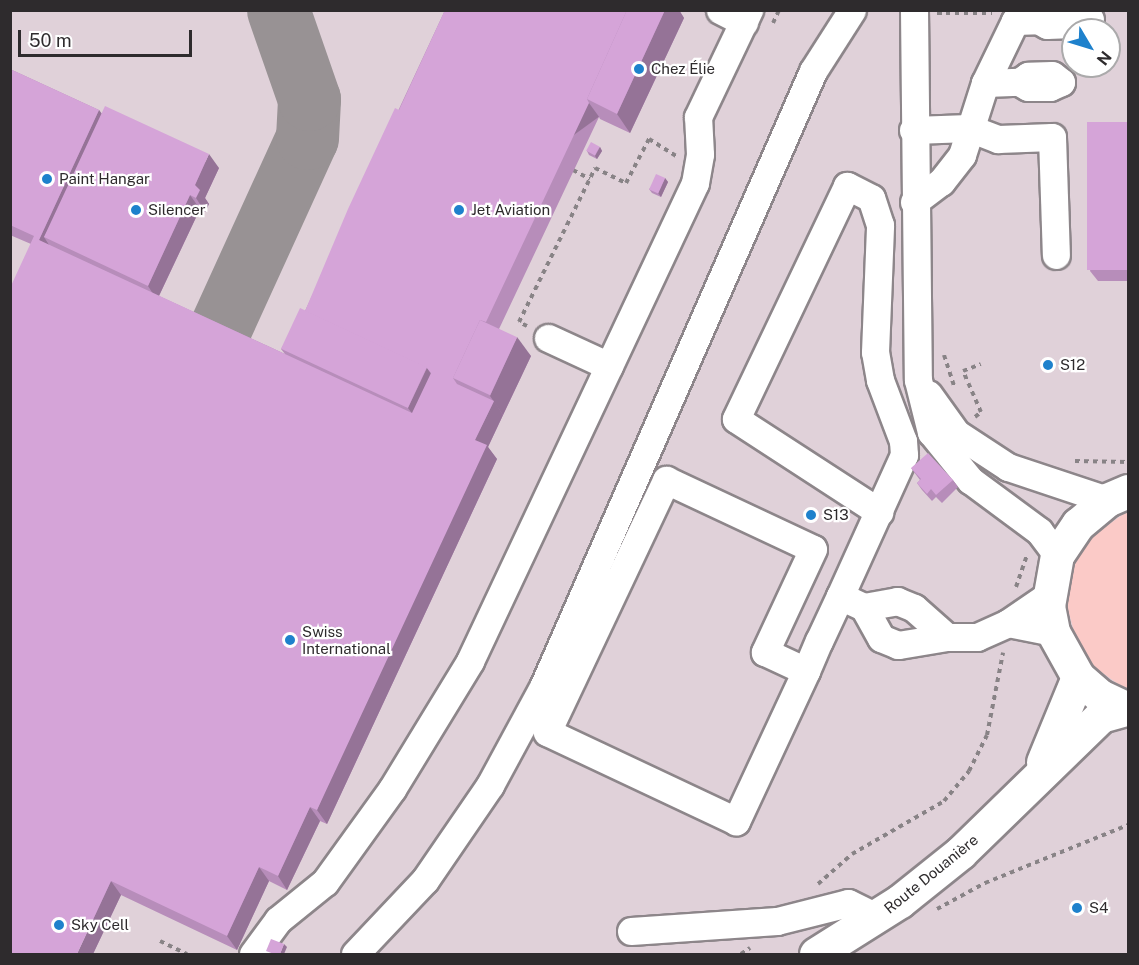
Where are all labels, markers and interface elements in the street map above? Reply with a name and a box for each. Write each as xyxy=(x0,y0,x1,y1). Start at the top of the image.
scale bar xyxy=(21,18,195,56)
north arrow xyxy=(1061,18,1121,78)
text: 50 m xyxy=(29,30,72,51)
text: N xyxy=(1093,47,1115,69)
place label: Chez Élie xyxy=(651,60,715,78)
marker: Chez Élie xyxy=(632,62,646,76)
place label: Paint Hangar xyxy=(59,170,150,188)
marker: Paint Hangar xyxy=(40,172,54,186)
place label: Silencer xyxy=(148,201,206,219)
place label: Jet Aviation xyxy=(471,201,550,219)
marker: Silencer xyxy=(129,203,143,217)
marker: Jet Aviation xyxy=(452,203,466,217)
place label: S12 xyxy=(1060,356,1085,374)
marker: S12 xyxy=(1041,358,1055,372)
place label: S13 xyxy=(823,506,849,524)
marker: S13 xyxy=(804,508,818,522)
place label: Swiss International xyxy=(302,622,391,657)
marker: Swiss International xyxy=(283,633,297,647)
street label: Route Douanière xyxy=(880,831,982,917)
place label: S4 xyxy=(1089,899,1108,917)
marker: S4 xyxy=(1070,901,1084,915)
place label: Sky Cell xyxy=(71,916,129,934)
marker: Sky Cell xyxy=(52,918,66,932)

